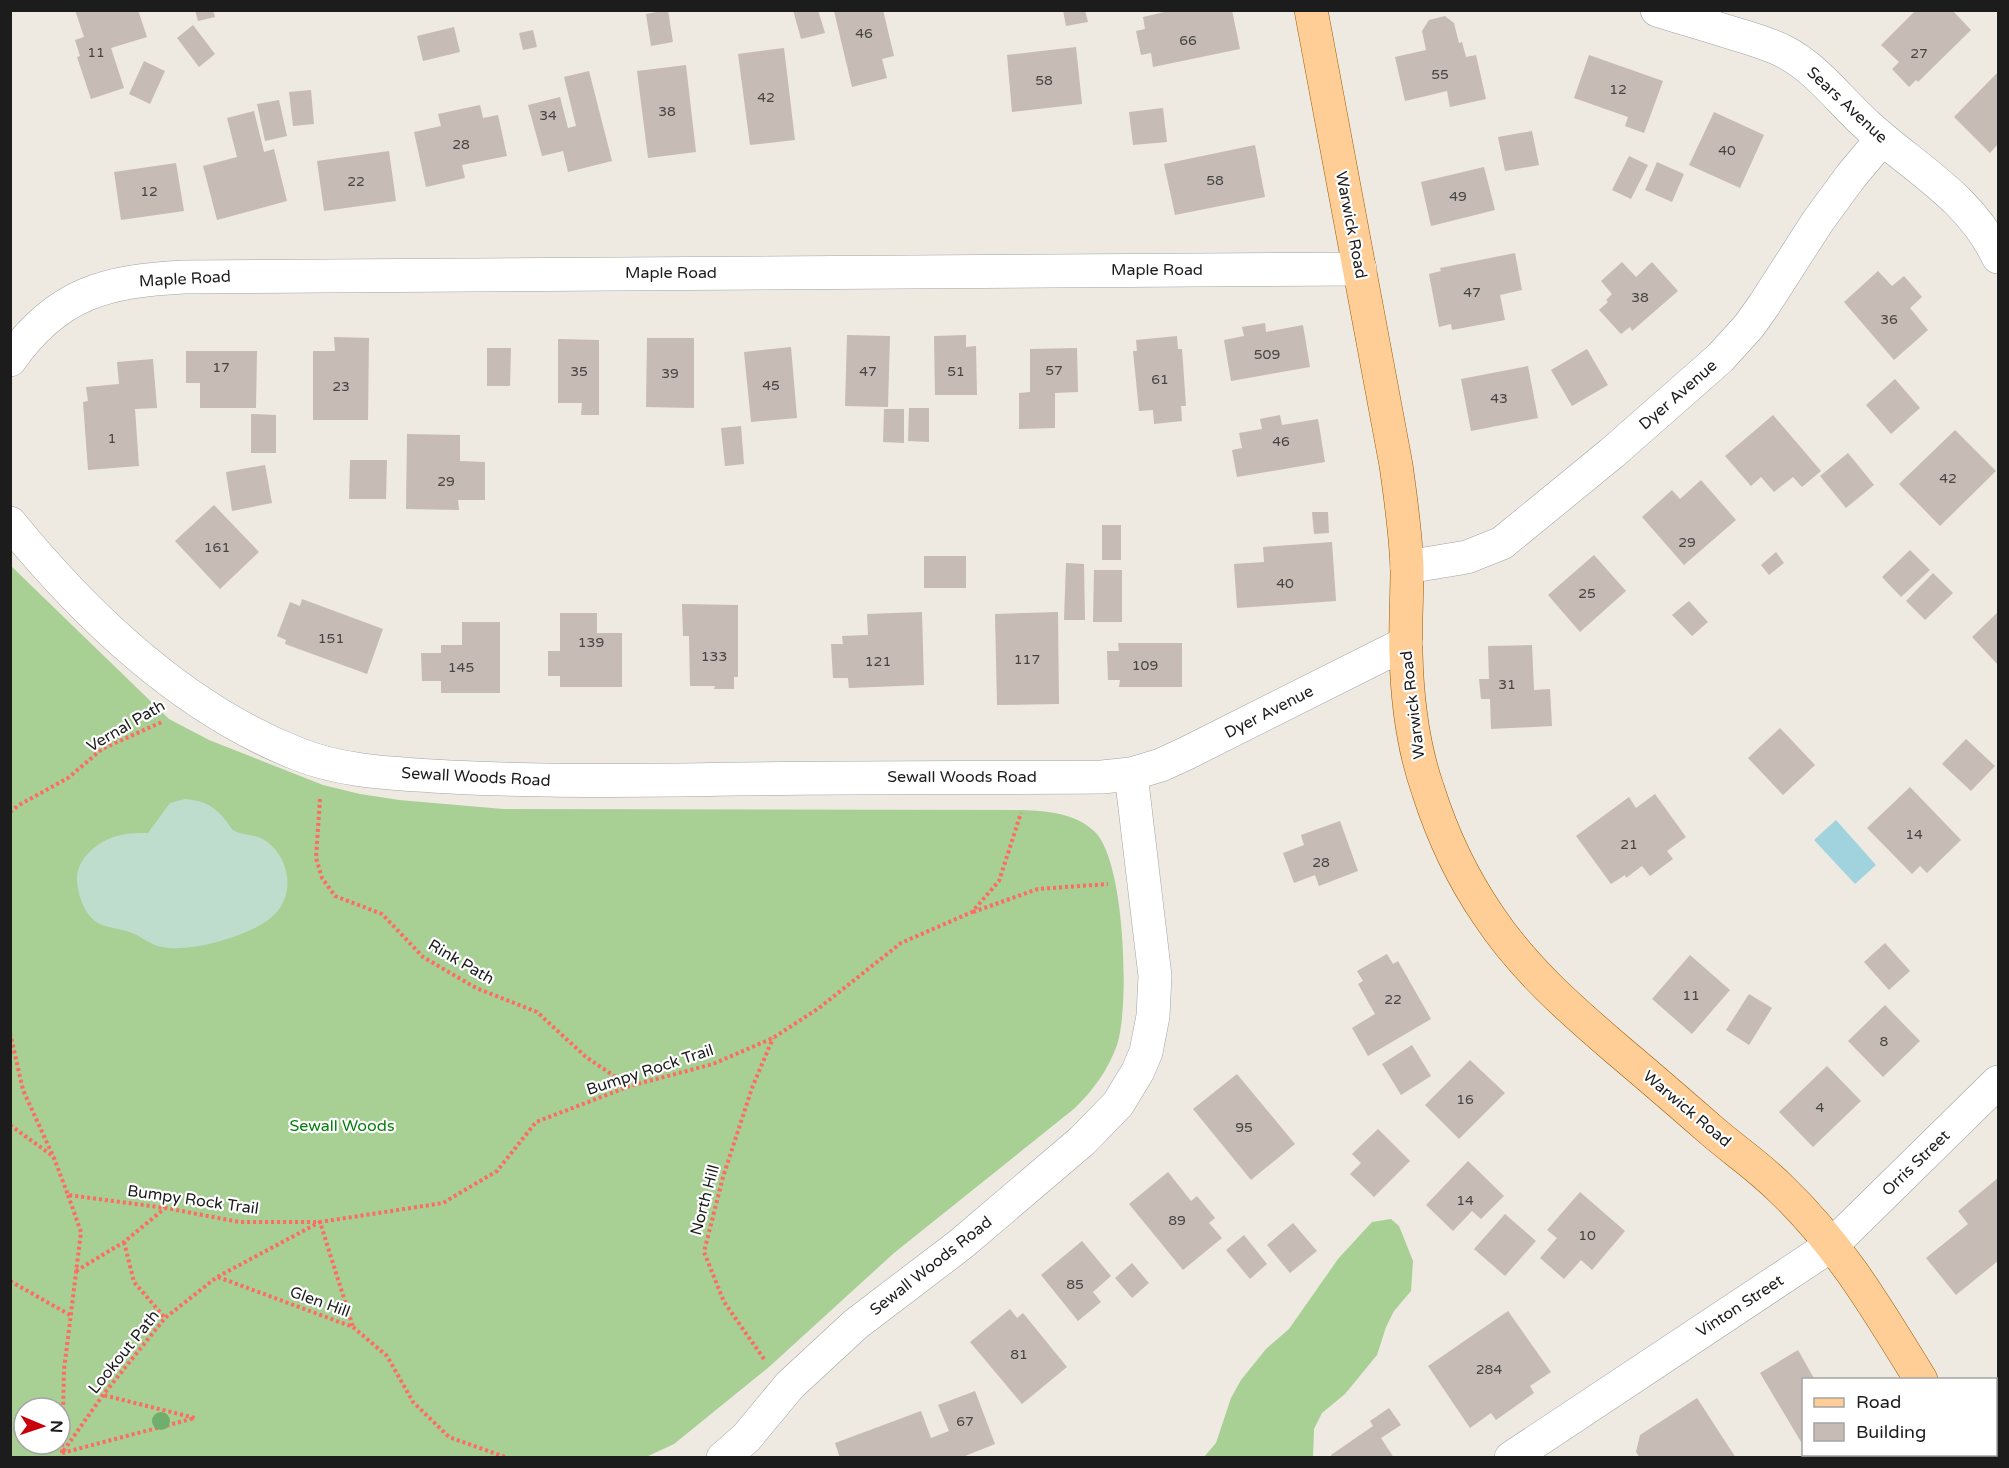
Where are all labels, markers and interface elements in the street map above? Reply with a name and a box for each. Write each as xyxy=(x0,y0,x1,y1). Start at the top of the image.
house number: 46 xyxy=(855,25,873,42)
house number: 66 xyxy=(1179,32,1197,49)
house number: 11 xyxy=(87,44,105,61)
house number: 27 xyxy=(1910,45,1928,62)
street label: Sears Avenue xyxy=(1802,63,1892,147)
house number: 55 xyxy=(1431,66,1449,83)
house number: 58 xyxy=(1035,72,1053,89)
house number: 12 xyxy=(1609,81,1627,98)
house number: 42 xyxy=(757,89,775,106)
house number: 38 xyxy=(658,103,676,120)
house number: 34 xyxy=(539,107,557,124)
house number: 28 xyxy=(452,136,470,153)
house number: 40 xyxy=(1718,142,1736,159)
street label: Warwick Road xyxy=(1331,170,1371,280)
house number: 58 xyxy=(1206,172,1224,189)
house number: 22 xyxy=(347,173,365,190)
house number: 12 xyxy=(140,183,158,200)
house number: 49 xyxy=(1449,188,1467,205)
street label: Maple Road xyxy=(1111,260,1203,280)
street label: Maple Road xyxy=(625,263,717,283)
street label: Maple Road xyxy=(139,267,231,291)
house number: 47 xyxy=(1463,284,1481,301)
house number: 38 xyxy=(1631,289,1649,306)
house number: 36 xyxy=(1880,311,1898,328)
house number: 509 xyxy=(1254,346,1280,363)
street label: Dyer Avenue xyxy=(1635,356,1721,434)
house number: 17 xyxy=(212,359,230,376)
house number: 57 xyxy=(1045,362,1063,379)
house number: 35 xyxy=(570,363,588,380)
house number: 47 xyxy=(859,363,877,380)
house number: 51 xyxy=(947,363,965,380)
house number: 39 xyxy=(661,365,679,382)
house number: 61 xyxy=(1151,371,1169,388)
house number: 45 xyxy=(762,377,780,394)
house number: 23 xyxy=(332,378,350,395)
house number: 43 xyxy=(1490,390,1508,407)
house number: 1 xyxy=(108,430,116,447)
house number: 46 xyxy=(1272,433,1290,450)
house number: 42 xyxy=(1939,470,1957,487)
house number: 29 xyxy=(437,473,455,490)
house number: 29 xyxy=(1678,534,1696,551)
house number: 161 xyxy=(204,539,230,556)
house number: 40 xyxy=(1276,575,1294,592)
house number: 25 xyxy=(1578,585,1596,602)
house number: 151 xyxy=(318,630,344,647)
house number: 139 xyxy=(578,634,604,651)
house number: 133 xyxy=(701,648,727,665)
street label: Warwick Road xyxy=(1396,650,1430,760)
house number: 117 xyxy=(1014,651,1040,668)
house number: 121 xyxy=(865,653,891,670)
house number: 109 xyxy=(1132,657,1158,674)
house number: 145 xyxy=(448,659,474,676)
house number: 31 xyxy=(1498,676,1516,693)
street label: Dyer Avenue xyxy=(1221,681,1317,743)
street label: Vernal Path xyxy=(83,696,169,756)
street label: Sewall Woods Road xyxy=(401,763,551,791)
street label: Sewall Woods Road xyxy=(887,767,1037,787)
house number: 14 xyxy=(1905,826,1923,843)
house number: 21 xyxy=(1620,836,1638,853)
house number: 28 xyxy=(1312,854,1330,871)
street label: Rink Path xyxy=(424,935,498,989)
house number: 11 xyxy=(1682,987,1700,1004)
house number: 22 xyxy=(1384,991,1402,1008)
house number: 8 xyxy=(1880,1033,1889,1050)
street label: Bumpy Rock Trail xyxy=(584,1040,716,1100)
street label: Warwick Road xyxy=(1639,1066,1735,1152)
house number: 16 xyxy=(1456,1091,1474,1108)
house number: 4 xyxy=(1816,1099,1825,1116)
park label: Sewall Woods xyxy=(289,1116,395,1136)
house number: 95 xyxy=(1235,1119,1253,1136)
street label: Orris Street xyxy=(1878,1126,1954,1200)
street label: North Hill xyxy=(686,1162,724,1238)
street label: Bumpy Rock Trail xyxy=(126,1181,260,1219)
house number: 14 xyxy=(1456,1192,1474,1209)
street label: Sewall Woods Road xyxy=(866,1212,996,1320)
house number: 89 xyxy=(1168,1212,1186,1229)
house number: 10 xyxy=(1578,1227,1596,1244)
street label: Vinton Street xyxy=(1693,1270,1787,1342)
house number: 85 xyxy=(1066,1276,1084,1293)
street label: Glen Hill xyxy=(287,1282,353,1322)
street label: Lookout Path xyxy=(84,1306,164,1398)
house number: 81 xyxy=(1010,1346,1028,1363)
house number: 284 xyxy=(1476,1361,1502,1378)
legend xyxy=(1802,1378,1997,1456)
text: Road xyxy=(1856,1391,1901,1413)
north arrow xyxy=(12,1396,72,1456)
house number: 67 xyxy=(956,1413,974,1430)
text: N xyxy=(46,1420,66,1433)
text: Building xyxy=(1856,1421,1926,1443)

